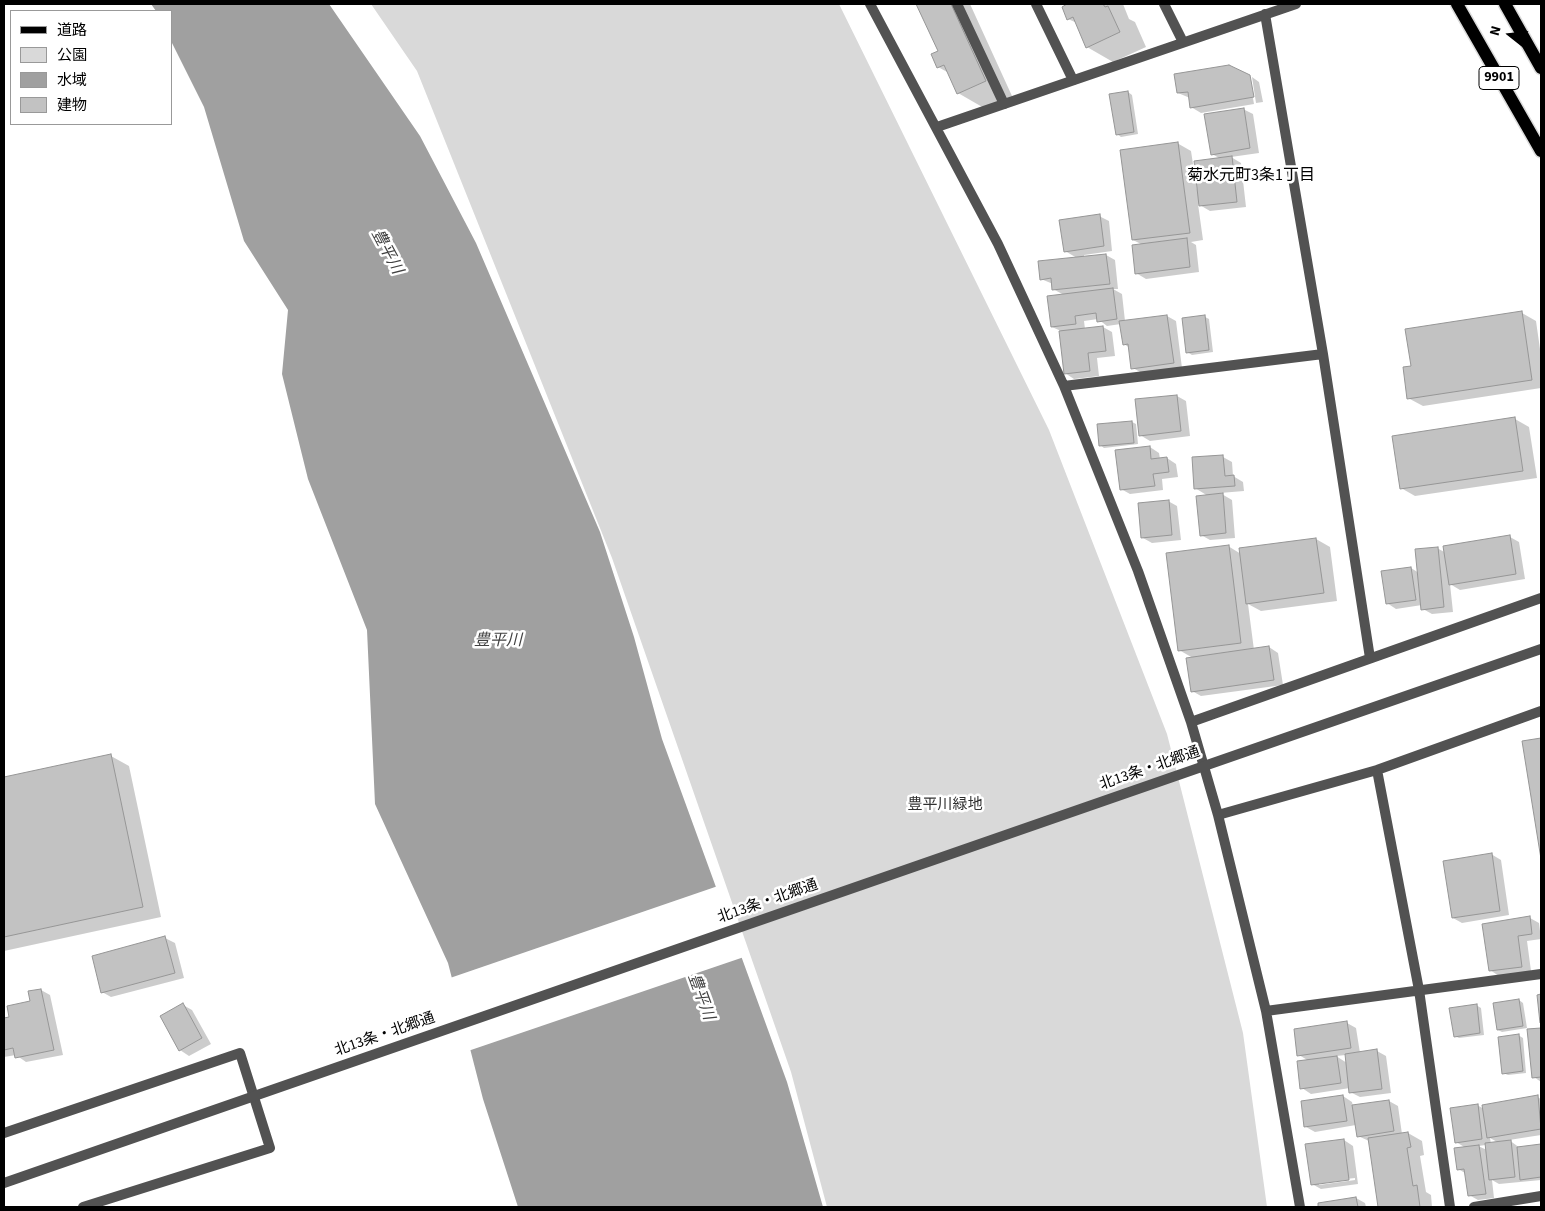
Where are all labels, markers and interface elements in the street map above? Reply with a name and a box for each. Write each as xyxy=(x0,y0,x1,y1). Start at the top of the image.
legend xyxy=(10,10,172,125)
north arrow xyxy=(1485,10,1535,60)
text: 道路 xyxy=(57,20,87,41)
text: N xyxy=(1485,24,1506,38)
text: 公園 xyxy=(57,45,87,66)
road number: 9901 xyxy=(1479,66,1519,90)
text: 水域 xyxy=(57,70,87,91)
text: 建物 xyxy=(57,95,87,116)
district label: 菊水元町3条1丁目 xyxy=(1187,166,1315,186)
water label: 豊平川 xyxy=(366,226,406,278)
water label: 豊平川 xyxy=(474,631,522,651)
street label: 北13条・北郷通 xyxy=(1097,743,1203,795)
park label: 豊平川緑地 xyxy=(908,797,982,815)
street label: 北13条・北郷通 xyxy=(715,876,821,928)
water label: 豊平川 xyxy=(683,971,717,1023)
street label: 北13条・北郷通 xyxy=(332,1009,438,1061)

